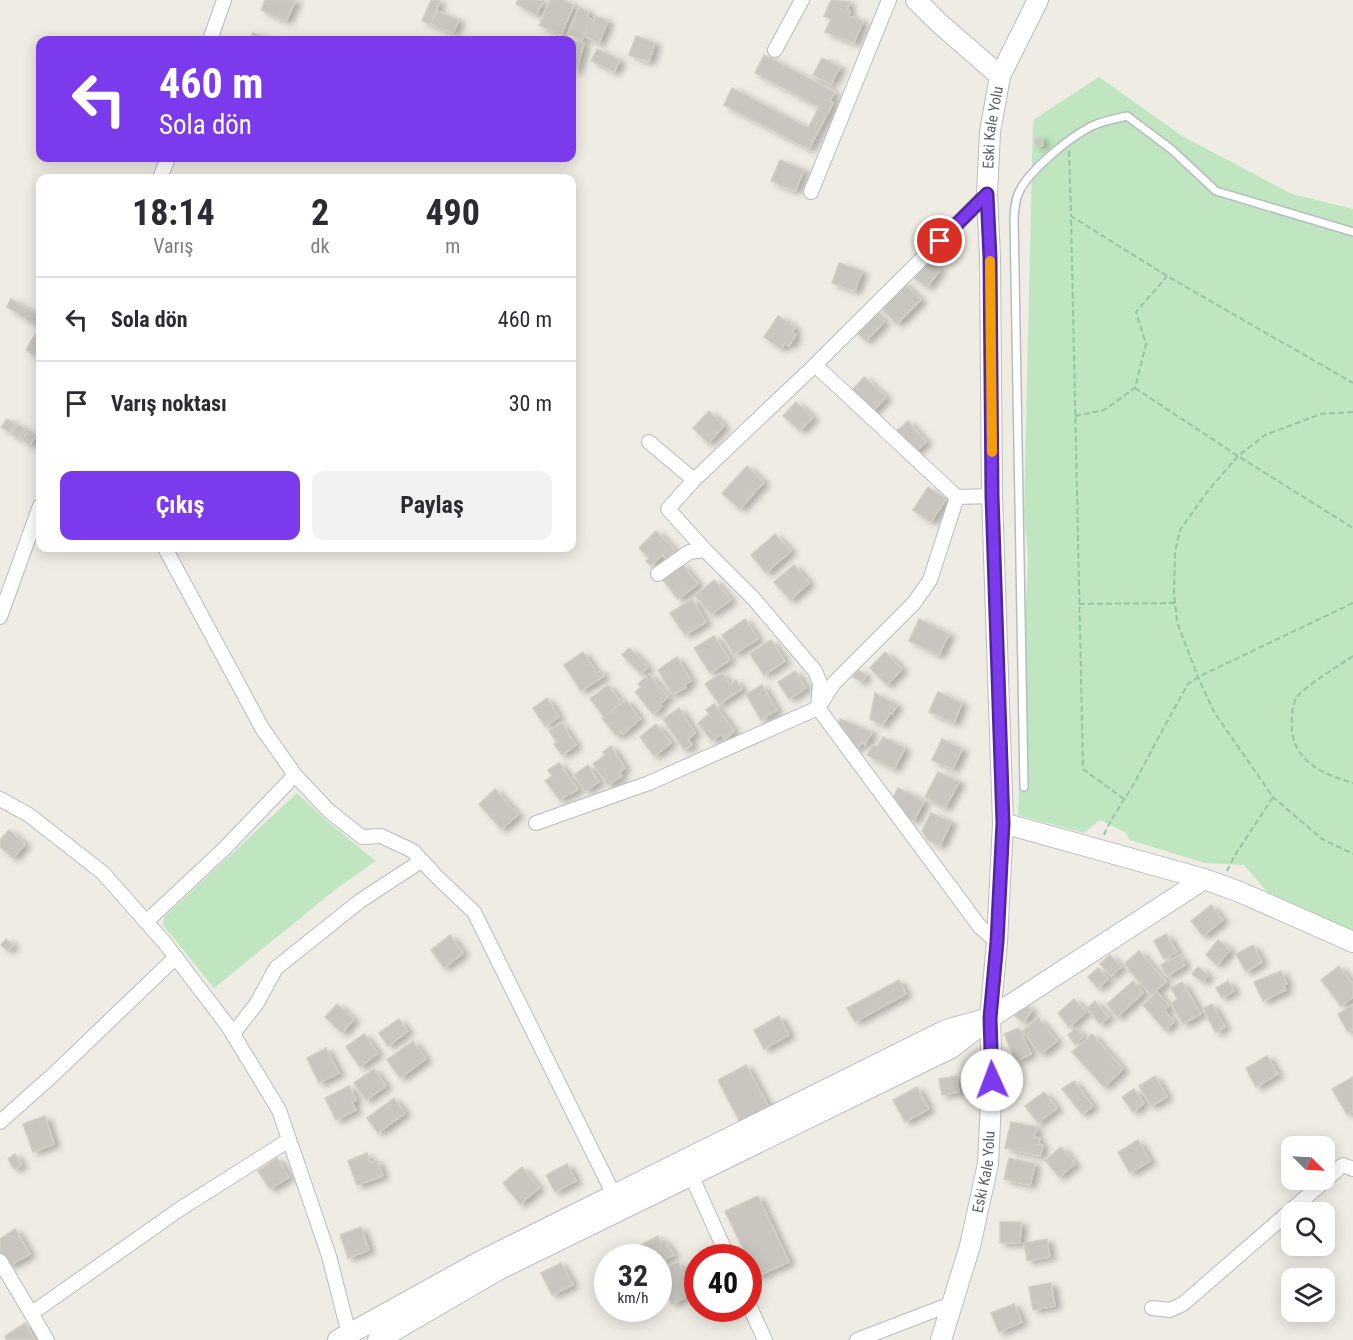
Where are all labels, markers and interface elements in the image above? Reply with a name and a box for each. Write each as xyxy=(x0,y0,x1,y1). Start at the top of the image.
text: 460 m xyxy=(159,59,264,108)
icon: left xyxy=(60,60,138,138)
street label: Eski Kale Yolu xyxy=(979,85,1007,169)
text: Sola dön xyxy=(159,109,252,141)
text: 18:14 xyxy=(132,192,215,234)
text: 2 xyxy=(311,192,329,234)
text: 490 xyxy=(425,192,480,234)
pin xyxy=(914,215,965,266)
icon: arrive xyxy=(923,224,956,257)
text: Varış xyxy=(153,234,193,258)
text: dk xyxy=(311,234,329,258)
text: m xyxy=(445,234,460,258)
icon: left xyxy=(60,303,93,336)
text: Sola dön xyxy=(111,307,187,332)
text: 460 m xyxy=(498,307,552,332)
icon: arrive xyxy=(60,387,93,420)
text: Varış noktası xyxy=(111,391,227,416)
text: 30 m xyxy=(509,391,552,416)
button: Çıkış xyxy=(60,471,300,540)
button: Paylaş xyxy=(312,471,552,540)
position arrow xyxy=(960,1048,1024,1112)
street label: Eski Kale Yolu xyxy=(969,1130,999,1215)
north arrow xyxy=(1281,1136,1335,1190)
map controls xyxy=(1281,1136,1335,1322)
button: search xyxy=(1281,1202,1335,1256)
speed limit sign: 40 xyxy=(684,1244,762,1322)
text: 32 xyxy=(618,1258,648,1293)
button: layers xyxy=(1281,1268,1335,1322)
text: km/h xyxy=(618,1289,648,1307)

